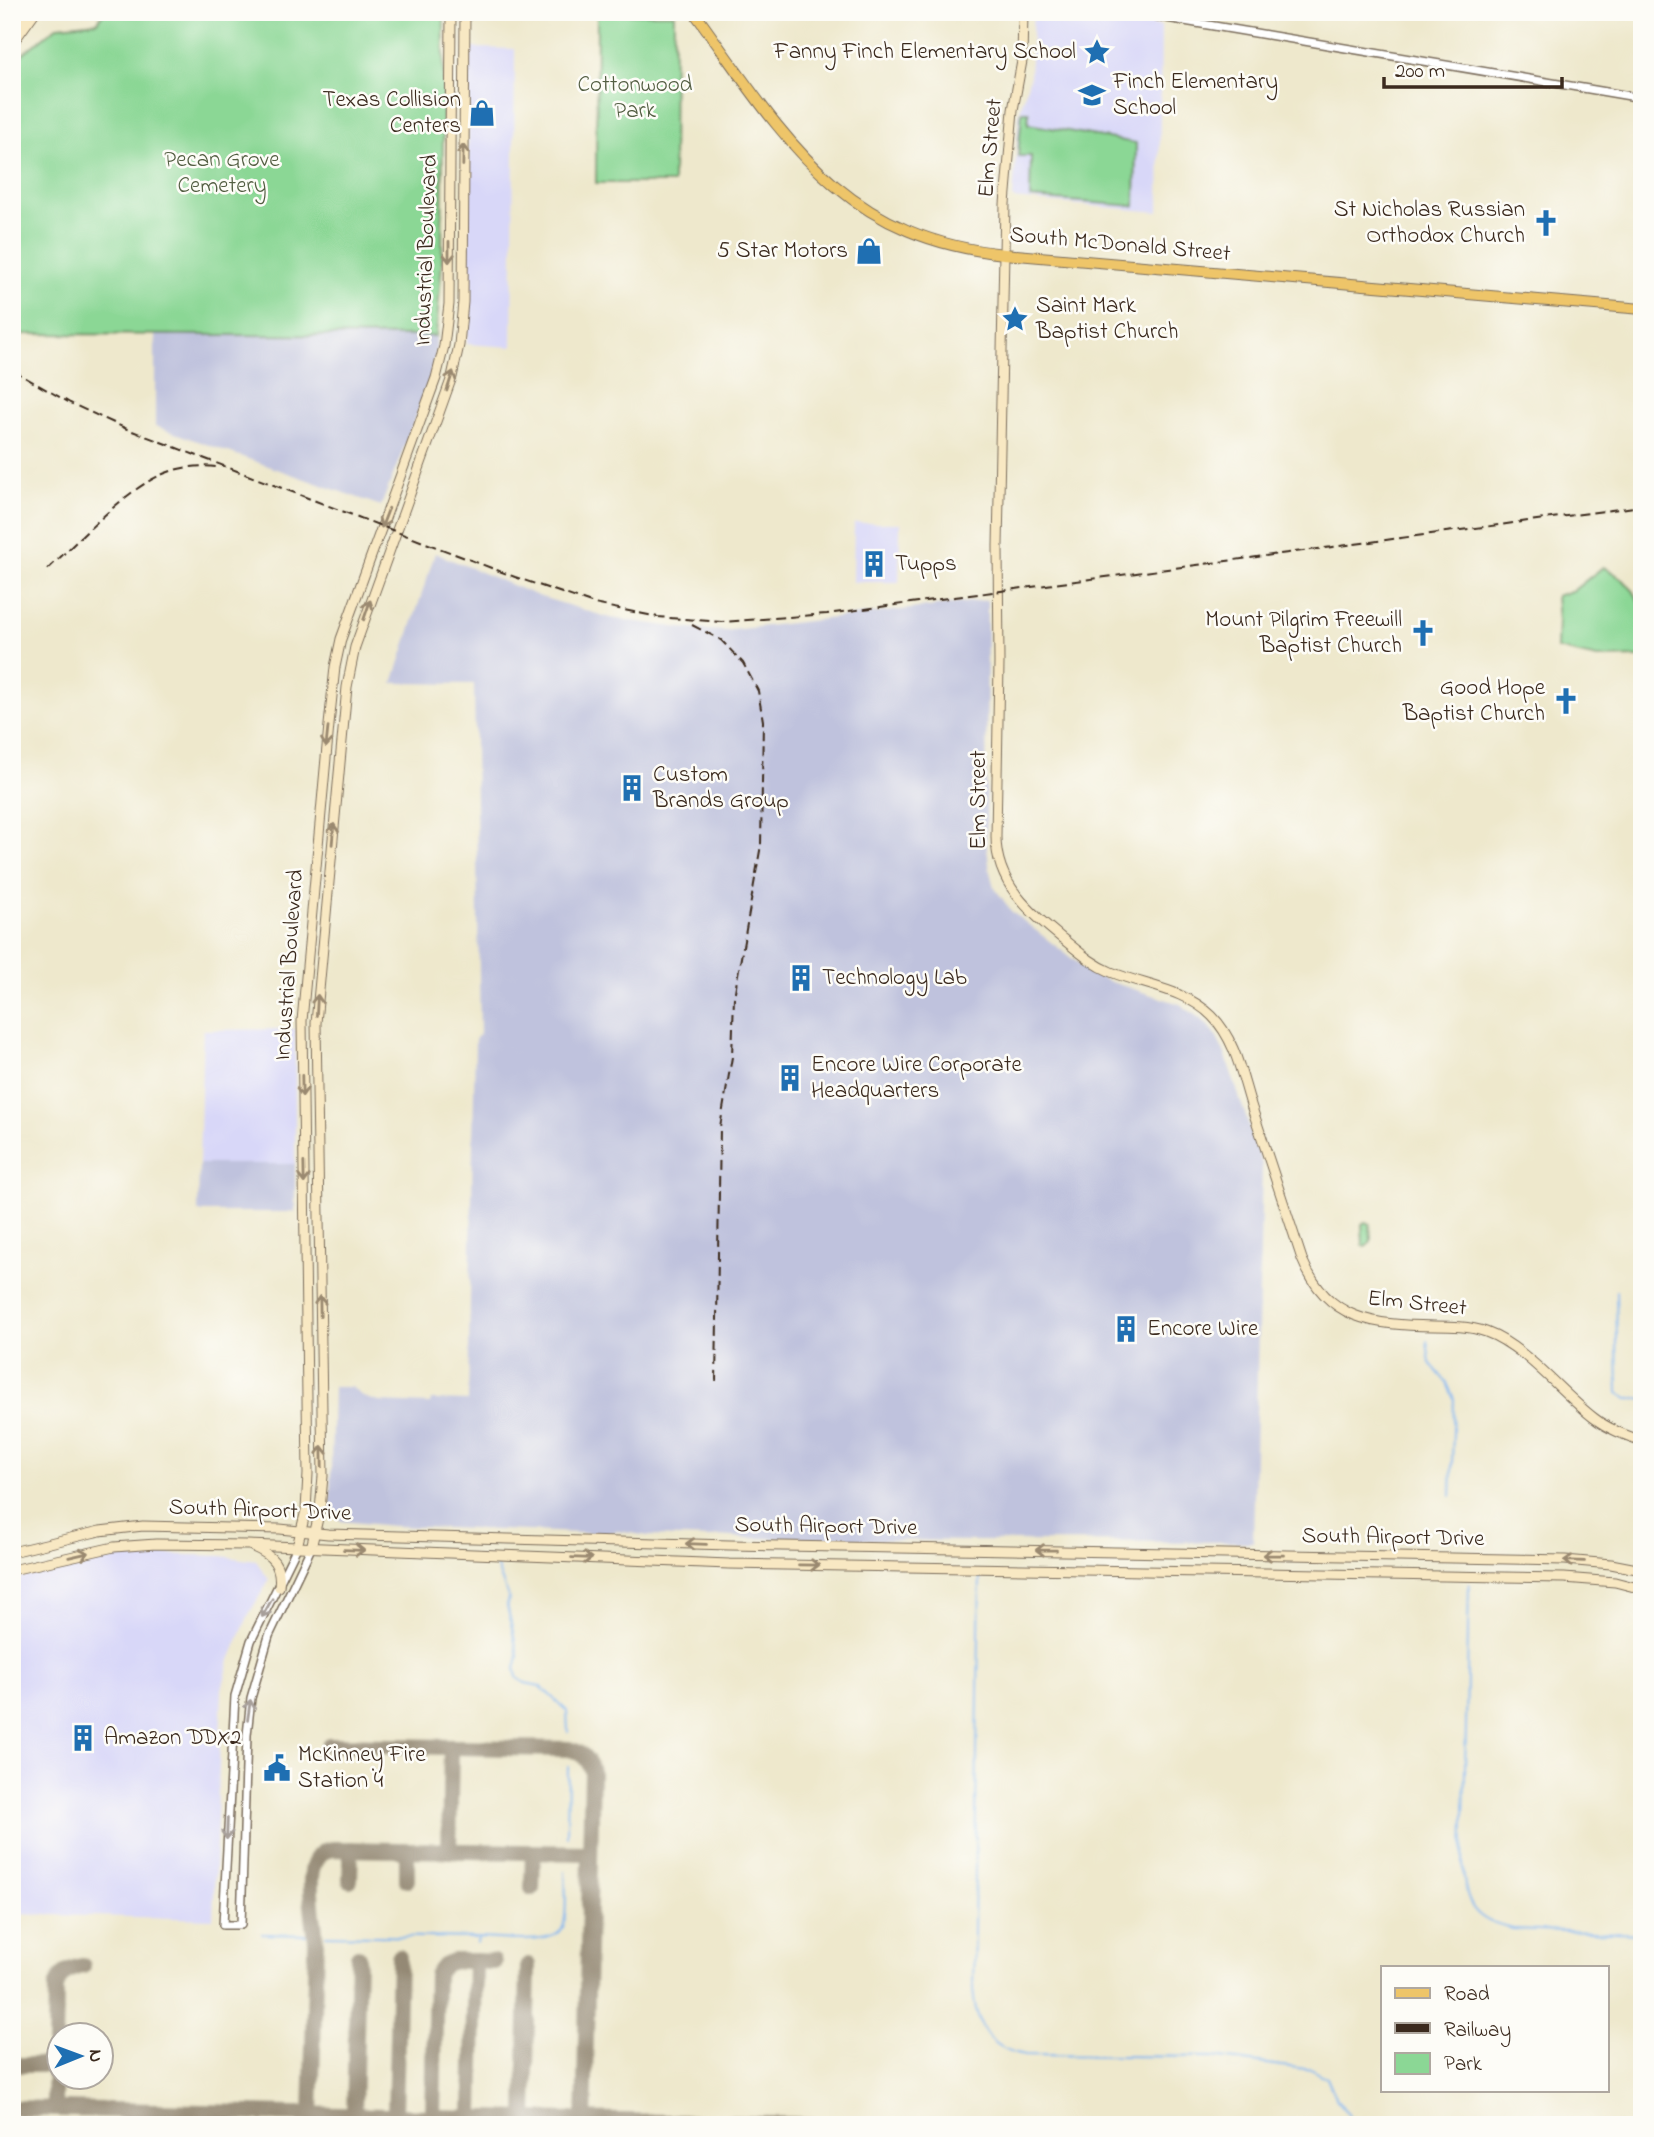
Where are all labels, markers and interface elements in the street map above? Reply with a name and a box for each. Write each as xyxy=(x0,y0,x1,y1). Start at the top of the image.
place label: Fanny Finch Elementary School xyxy=(773,36,1076,71)
place icon: Fanny Finch Elementary School xyxy=(1082,37,1112,67)
scale bar xyxy=(1384,46,1563,90)
text: 200 m xyxy=(1395,57,1445,87)
place label: Finch Elementary School xyxy=(1112,66,1278,125)
park label: Cottonwood Park xyxy=(577,69,693,128)
school or university icon: Finch Elementary School xyxy=(1077,80,1107,110)
place label: Texas Collision Centers xyxy=(322,84,461,143)
street label: Elm Street xyxy=(970,97,1012,199)
shop icon: Texas Collision Centers xyxy=(467,98,497,128)
one-way arrow xyxy=(456,143,470,166)
park label: Pecan Grove Cemetery xyxy=(164,144,280,205)
street label: Industrial Boulevard xyxy=(407,154,447,346)
place label: St Nicholas Russian Orthodox Church xyxy=(1334,194,1525,253)
church icon: St Nicholas Russian Orthodox Church xyxy=(1531,208,1561,238)
street label: South McDonald Street xyxy=(1008,219,1232,271)
place label: 5 Star Motors xyxy=(717,235,848,268)
shop icon: 5 Star Motors xyxy=(854,236,884,266)
one-way arrow xyxy=(442,240,456,263)
place label: Saint Mark Baptist Church xyxy=(1035,290,1178,349)
place icon: Saint Mark Baptist Church xyxy=(1000,304,1030,334)
one-way arrow xyxy=(445,370,457,392)
one-way arrow xyxy=(378,507,390,528)
place label: Tupps xyxy=(895,548,957,581)
building icon: Tupps xyxy=(859,549,889,579)
one-way arrow xyxy=(362,600,374,622)
place label: Mount Pilgrim Freewill Baptist Church xyxy=(1205,604,1402,663)
church icon: Mount Pilgrim Freewill Baptist Church xyxy=(1408,618,1438,648)
place label: Good Hope Baptist Church xyxy=(1402,672,1546,731)
church icon: Good Hope Baptist Church xyxy=(1551,686,1581,716)
one-way arrow xyxy=(321,725,334,748)
street label: Elm Street xyxy=(963,750,996,850)
place label: Custom Brands Group xyxy=(652,759,789,818)
building icon: Custom Brands Group xyxy=(617,773,647,803)
one-way arrow xyxy=(327,824,340,846)
street label: Industrial Boulevard xyxy=(267,868,313,1062)
place label: Technology Lab xyxy=(822,962,967,997)
building icon: Technology Lab xyxy=(786,963,816,993)
one-way arrow xyxy=(310,994,323,1017)
place label: Encore Wire Corporate Headquarters xyxy=(811,1049,1022,1108)
building icon: Encore Wire Corporate Headquarters xyxy=(775,1063,805,1093)
one-way arrow xyxy=(295,1074,309,1097)
one-way arrow xyxy=(297,1161,310,1184)
street label: Elm Street xyxy=(1366,1282,1468,1326)
one-way arrow xyxy=(313,1295,327,1318)
place label: Encore Wire xyxy=(1147,1313,1259,1346)
building icon: Encore Wire xyxy=(1111,1314,1141,1344)
one-way arrow xyxy=(316,1445,329,1468)
street label: South Airport Drive xyxy=(168,1491,353,1531)
street label: South Airport Drive xyxy=(734,1509,918,1545)
street label: South Airport Drive xyxy=(1301,1520,1485,1556)
one-way arrow xyxy=(685,1538,708,1551)
one-way arrow xyxy=(342,1544,365,1557)
one-way arrow xyxy=(1035,1544,1058,1557)
one-way arrow xyxy=(67,1548,90,1561)
one-way arrow xyxy=(1262,1548,1285,1562)
one-way arrow xyxy=(570,1551,593,1564)
one-way arrow xyxy=(1563,1554,1586,1567)
one-way arrow xyxy=(797,1558,820,1572)
one-way arrow xyxy=(260,1597,273,1618)
one-way arrow xyxy=(243,1699,256,1722)
place label: Amazon DDX2 xyxy=(104,1722,241,1755)
building icon: Amazon DDX2 xyxy=(68,1723,98,1753)
place label: McKinney Fire Station 4 xyxy=(298,1739,426,1798)
public building icon: McKinney Fire Station 4 xyxy=(262,1753,292,1783)
one-way arrow xyxy=(221,1817,234,1840)
legend xyxy=(1381,1966,1608,2092)
text: Road xyxy=(1444,1980,1490,2010)
text: Railway xyxy=(1444,2016,1511,2048)
north arrow xyxy=(46,2022,116,2092)
text: N xyxy=(81,2049,108,2063)
text: Park xyxy=(1444,2050,1483,2080)

